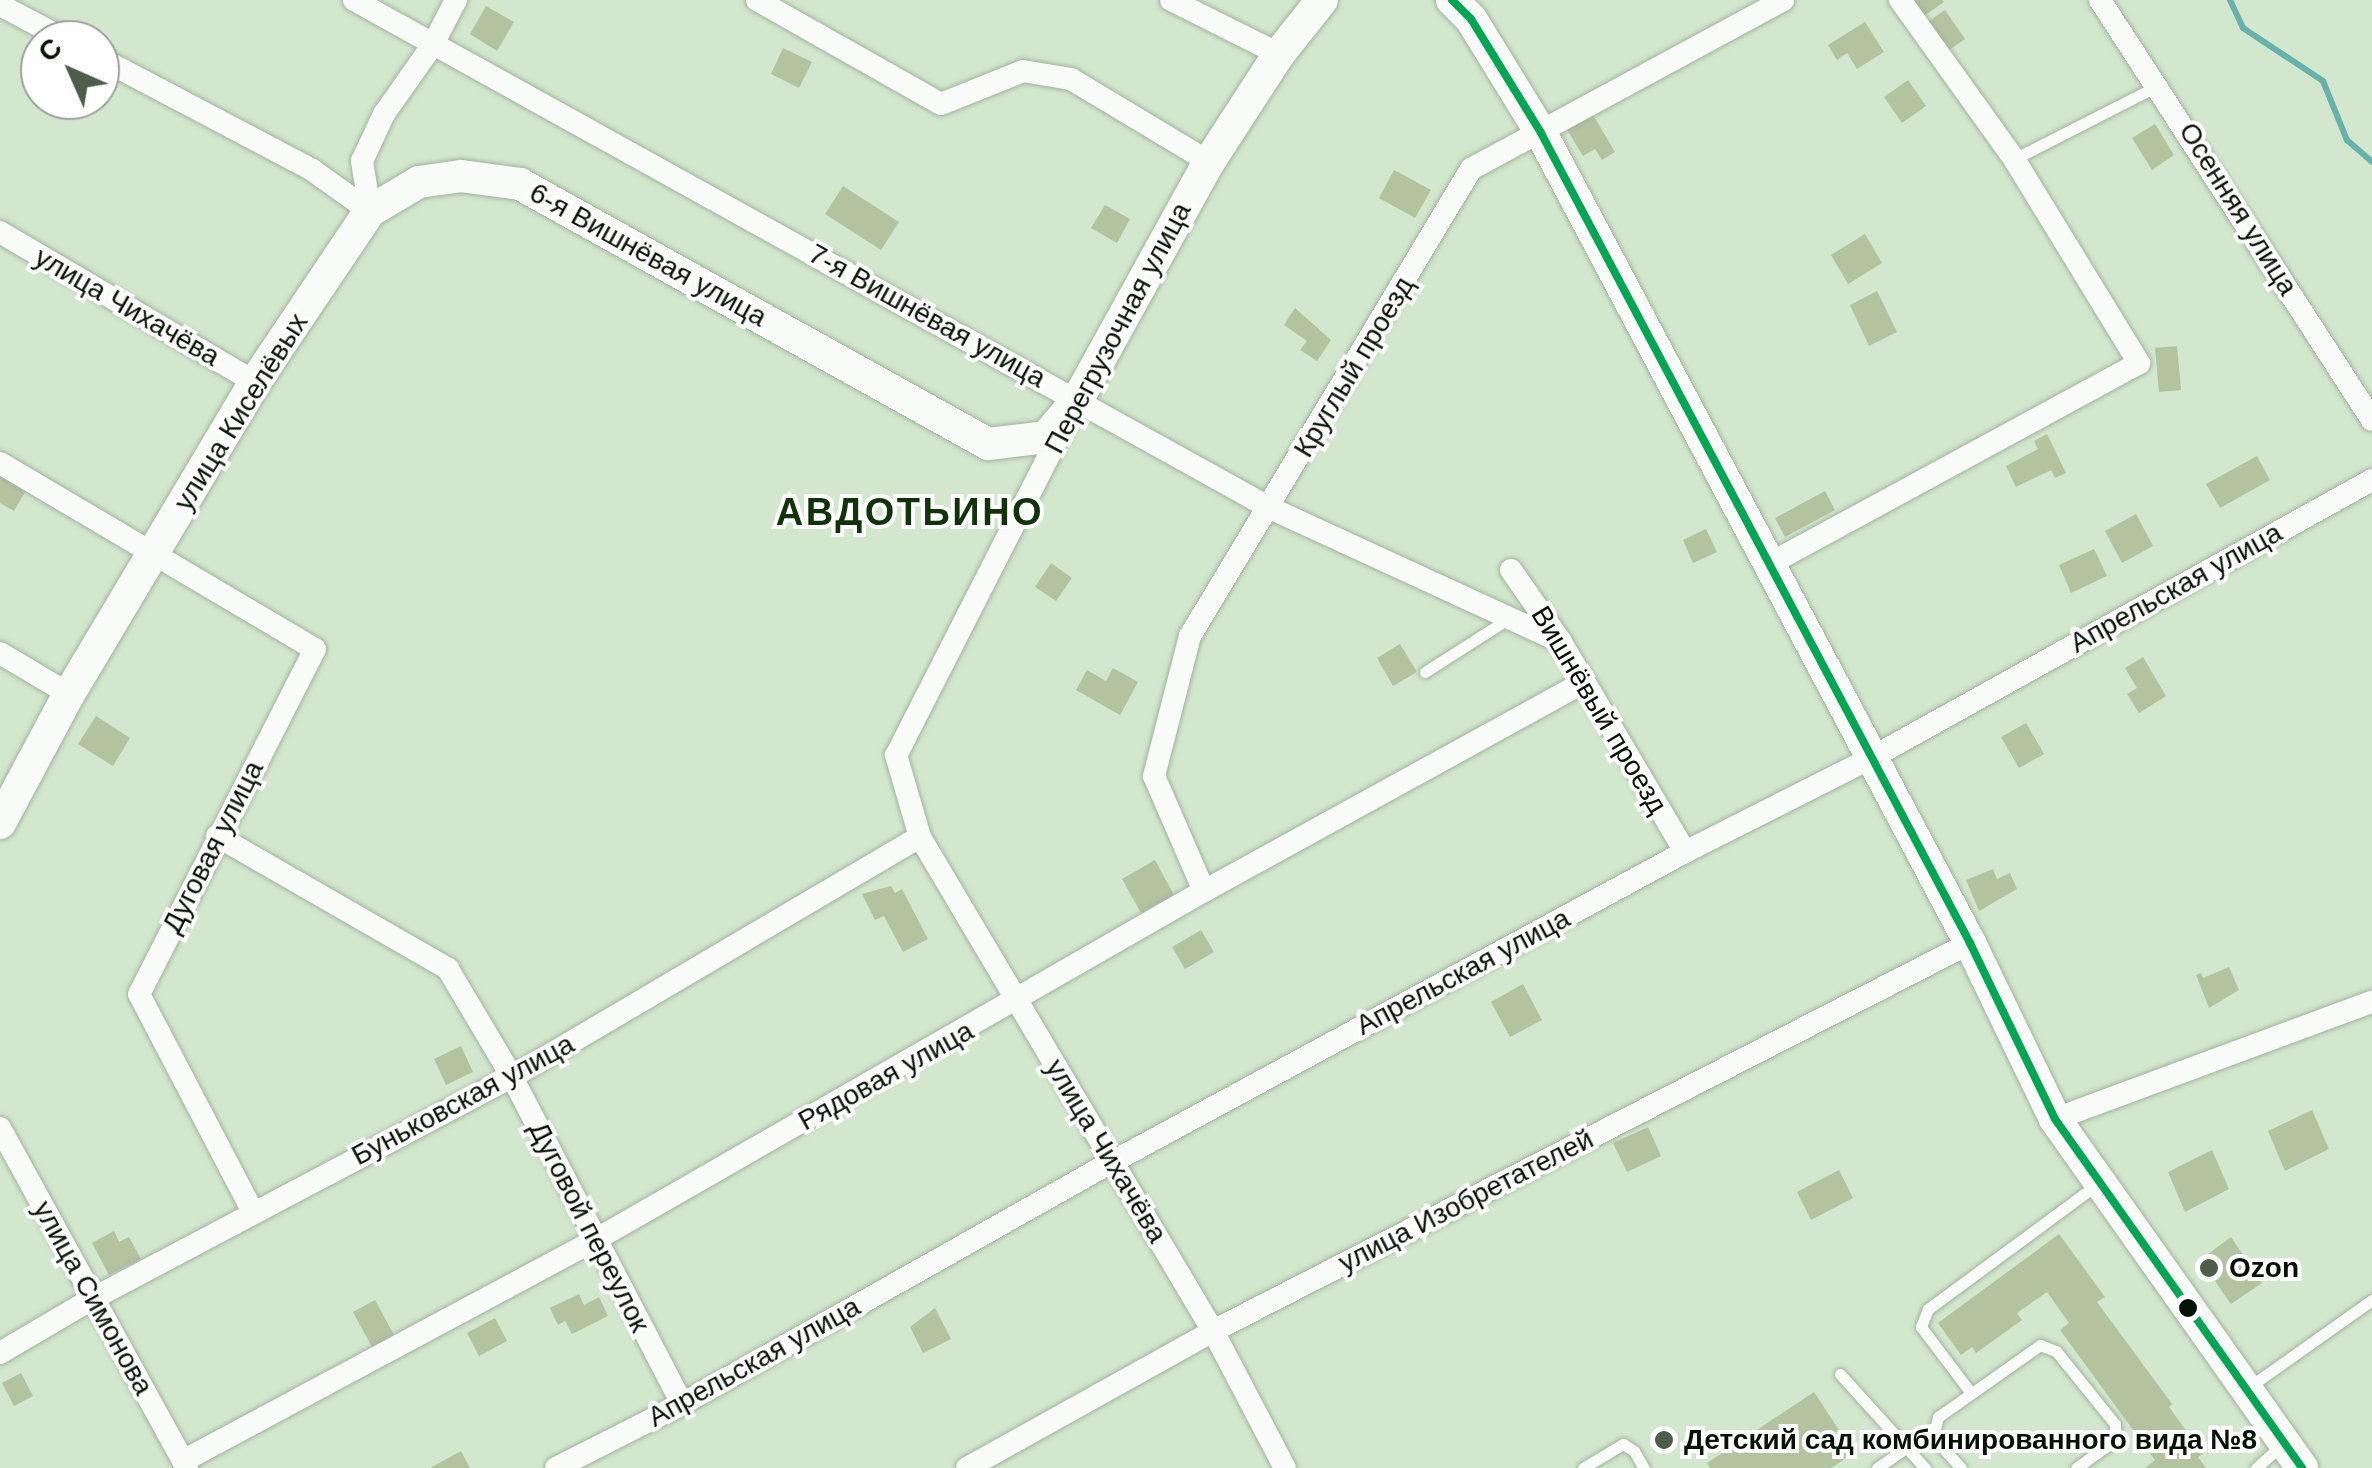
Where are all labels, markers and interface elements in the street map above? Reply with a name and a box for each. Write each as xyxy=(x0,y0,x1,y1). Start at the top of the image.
north arrow xyxy=(20,20,120,120)
text: С xyxy=(32,32,68,68)
street label: Осенняя улица xyxy=(2171,116,2305,302)
street label: 6-я Вишнёвая улица xyxy=(524,176,772,334)
street label: Перегрузочная улица xyxy=(1038,197,1198,459)
street label: 7-я Вишнёвая улица xyxy=(803,237,1051,395)
street label: улица Чихачёва xyxy=(29,240,225,374)
street label: Круглый проезд xyxy=(1287,271,1421,463)
street label: улица Киселёвых xyxy=(167,307,315,517)
district label: АВДОТЬИНО xyxy=(776,490,1044,536)
street label: Апрельская улица xyxy=(2064,516,2288,660)
street label: Вишнёвый проезд xyxy=(1524,600,1674,820)
street label: Дуговая улица xyxy=(155,755,271,939)
street label: Апрельская улица xyxy=(1350,901,1576,1043)
street label: Рядовая улица xyxy=(793,1014,979,1138)
street label: Буньковская улица xyxy=(346,1027,580,1173)
street label: улица Чихачёва xyxy=(1038,1053,1174,1249)
street label: Дуговой переулок xyxy=(521,1116,657,1338)
street label: улица Изобретателей xyxy=(1333,1122,1599,1280)
street label: улица Симонова xyxy=(26,1195,160,1401)
place label: Ozon xyxy=(2229,1251,2299,1285)
marker: Ozon xyxy=(2198,1257,2220,1279)
street label: Апрельская улица xyxy=(642,1290,866,1434)
unlabelled marker xyxy=(2178,1298,2198,1318)
place label: Детский сад комбинированного вида №8 xyxy=(1684,1423,2257,1457)
marker: Детский сад комбинированного вида №8 xyxy=(1653,1429,1675,1451)

